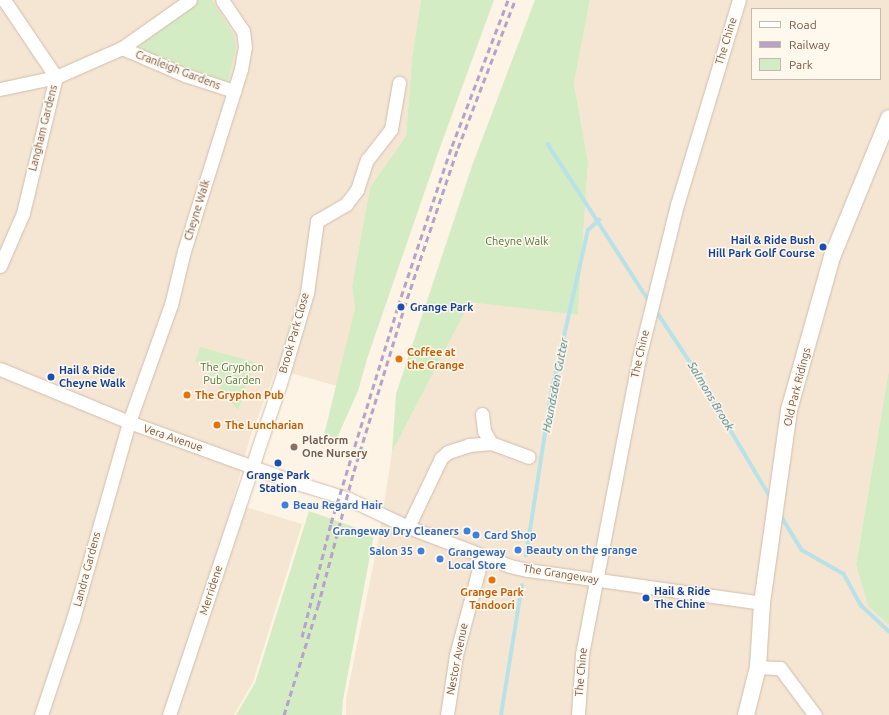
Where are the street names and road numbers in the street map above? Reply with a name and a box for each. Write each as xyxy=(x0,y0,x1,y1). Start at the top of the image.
street label: The Chine xyxy=(713,16,739,66)
street label: Cranleigh Gardens xyxy=(134,48,222,92)
street label: Langham Gardens xyxy=(26,83,60,173)
street label: Cheyne Walk xyxy=(181,178,213,242)
street label: Brook Park Close xyxy=(276,291,312,375)
street label: The Chine xyxy=(628,329,652,379)
street label: Old Park Ridings xyxy=(781,346,813,428)
street label: Vera Avenue xyxy=(142,422,204,454)
street label: Landra Gardens xyxy=(71,530,103,608)
street label: The Grangeway xyxy=(522,562,600,586)
street label: Merridene xyxy=(197,563,225,617)
street label: Nestor Avenue xyxy=(444,622,470,696)
street label: The Chine xyxy=(572,647,590,697)

